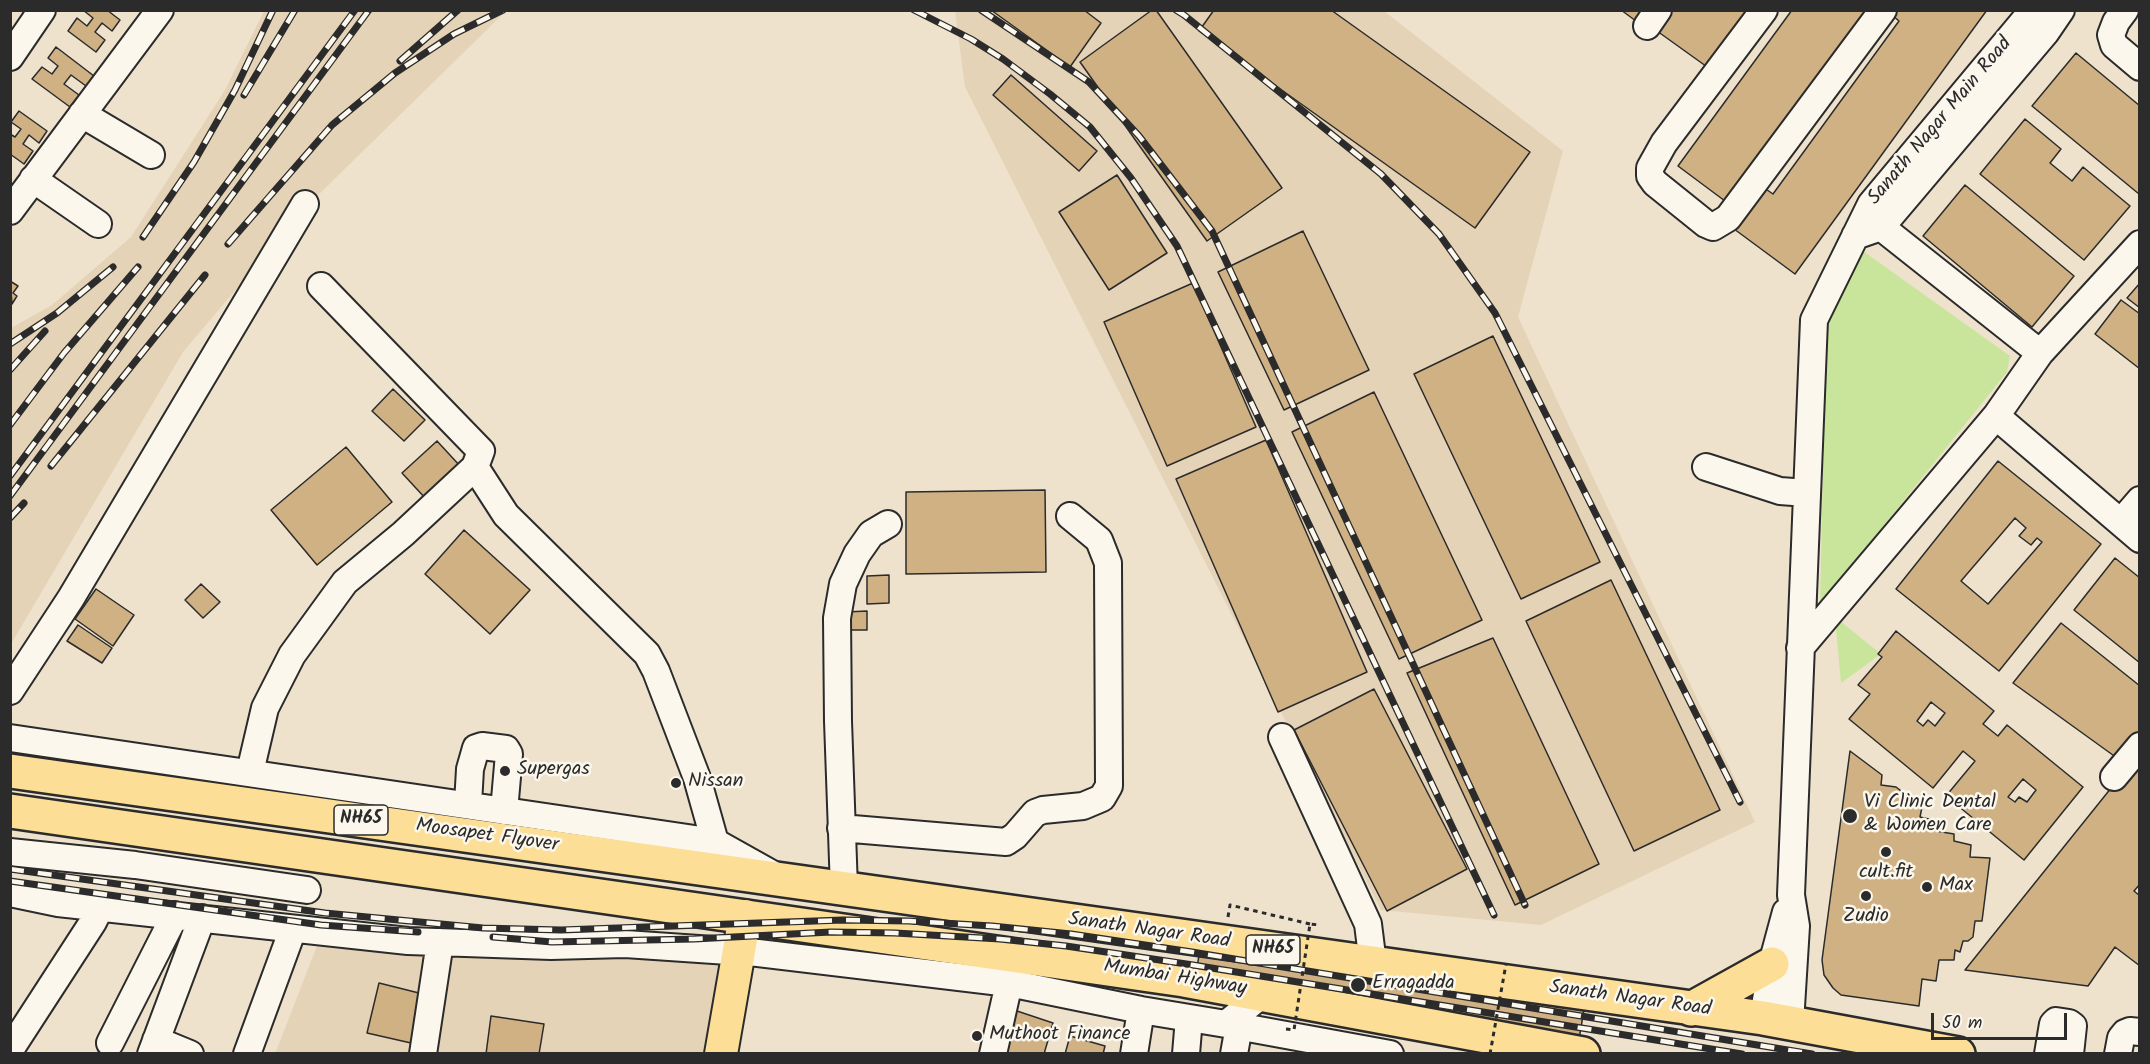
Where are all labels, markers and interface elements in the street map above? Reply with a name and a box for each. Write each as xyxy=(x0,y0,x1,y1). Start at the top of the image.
street label: Sanath Nagar Main Road xyxy=(1864,33,2018,211)
place label: Supergas xyxy=(517,759,590,783)
marker: Supergas xyxy=(498,764,512,778)
place label: Nissan xyxy=(688,771,743,795)
marker: Nissan xyxy=(669,776,683,790)
place label: Vi Clinic Dental & Women Care xyxy=(1864,792,1996,839)
road number: NH65 xyxy=(334,805,388,835)
marker: Vi Clinic Dental & Women Care xyxy=(1841,807,1859,825)
street label: Moosapet Flyover xyxy=(414,815,560,859)
marker: cult.fit xyxy=(1879,845,1893,859)
place label: cult.fit xyxy=(1859,862,1913,886)
place label: Max xyxy=(1939,875,1973,899)
marker: Max xyxy=(1920,880,1934,894)
marker: Zudio xyxy=(1859,889,1873,903)
place label: Zudio xyxy=(1843,906,1889,930)
street label: Sanath Nagar Road xyxy=(1067,909,1231,955)
road number: NH65 xyxy=(1246,935,1300,965)
street label: Mumbai Highway xyxy=(1102,956,1248,1002)
place label: Erragadda xyxy=(1372,973,1455,997)
marker: Erragadda xyxy=(1349,976,1367,994)
street label: Sanath Nagar Road xyxy=(1548,977,1712,1023)
scale bar xyxy=(1934,1001,2070,1039)
text: 50 m xyxy=(1942,1009,1982,1038)
place label: Muthoot Finance xyxy=(989,1024,1131,1048)
marker: Muthoot Finance xyxy=(970,1029,984,1043)

